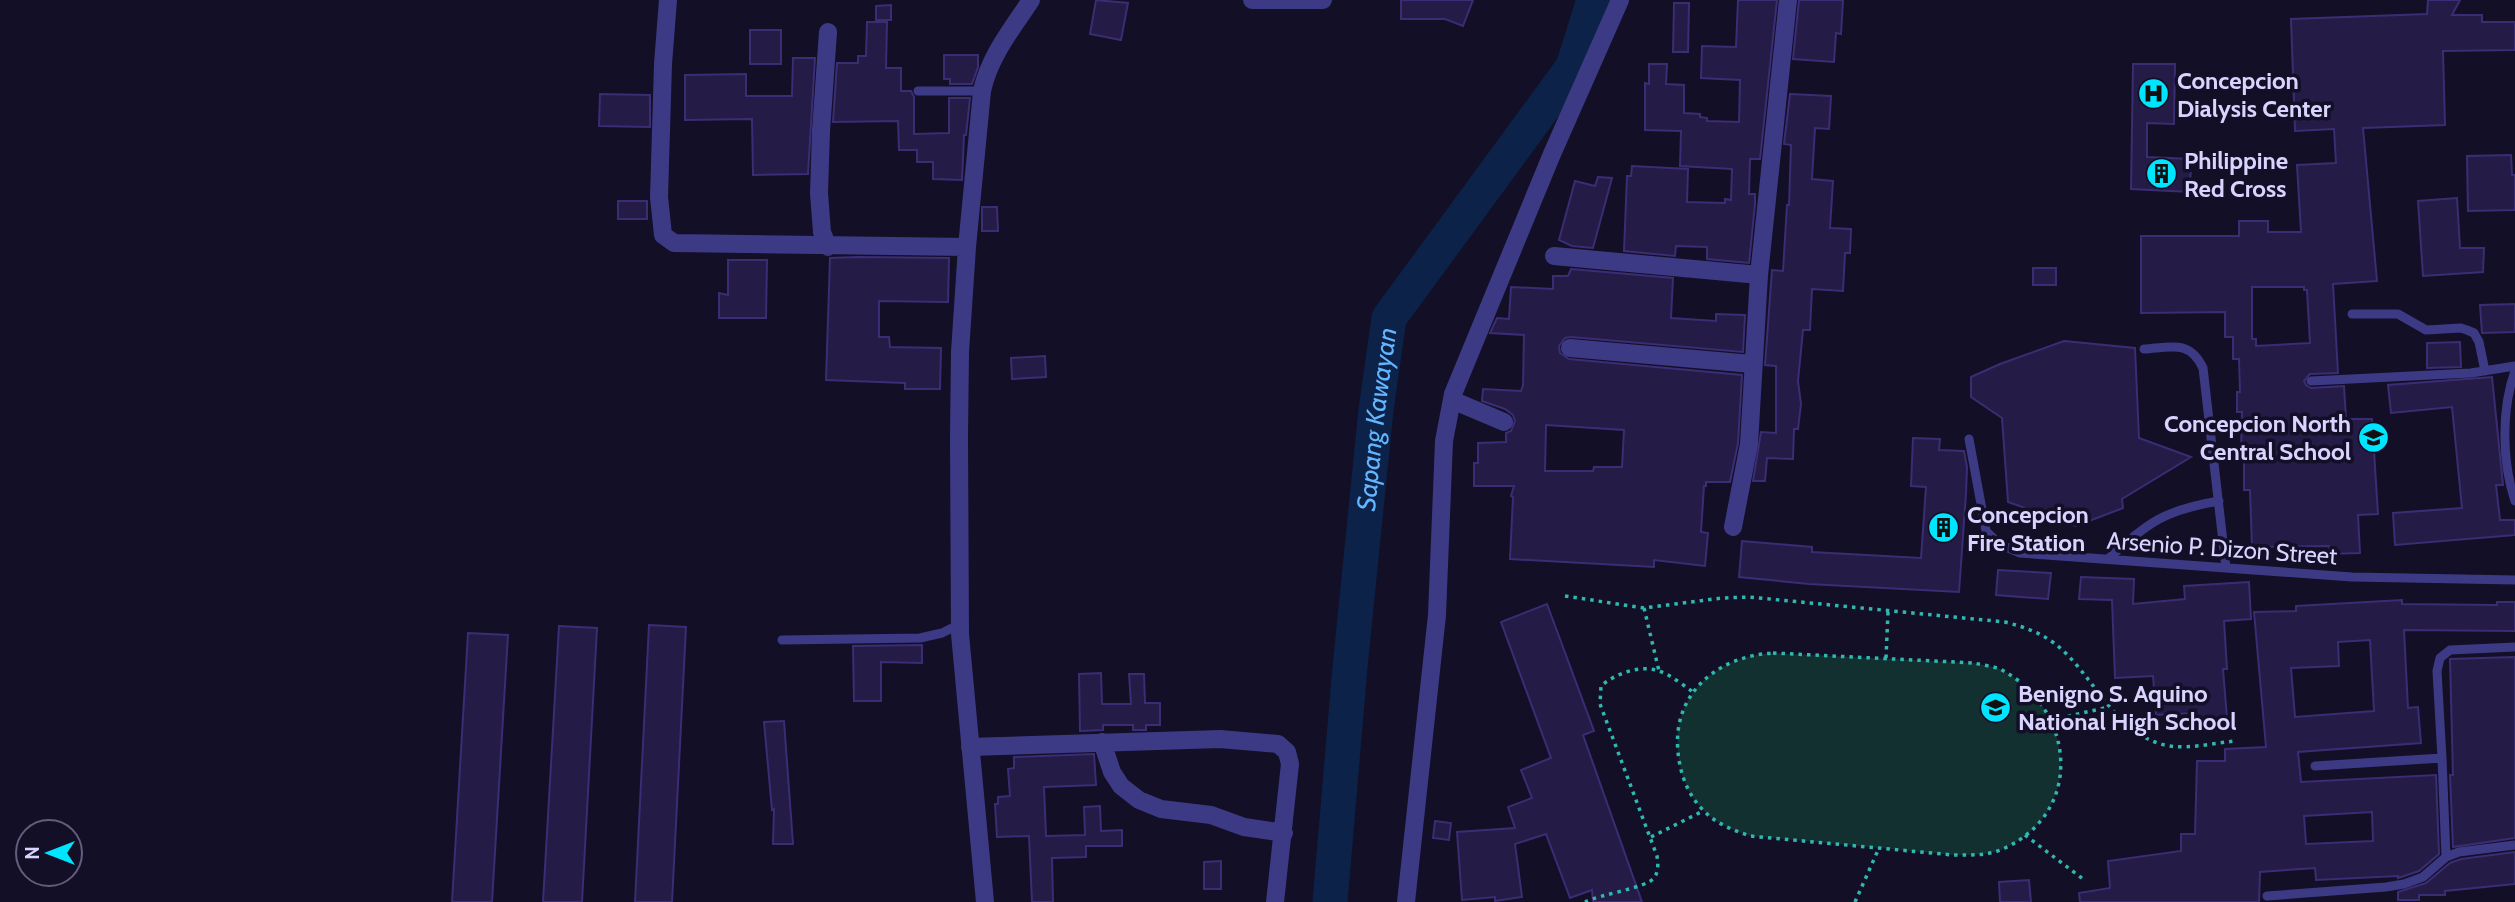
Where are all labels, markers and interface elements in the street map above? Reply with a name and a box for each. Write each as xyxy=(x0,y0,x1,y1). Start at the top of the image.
place label: Concepcion Dialysis Center xyxy=(2177,66,2331,123)
hospital icon: Concepcion Dialysis Center xyxy=(2137,77,2171,111)
place label: Philippine Red Cross xyxy=(2184,146,2288,203)
building icon: Philippine Red Cross xyxy=(2144,157,2178,191)
water label: Sapang Kawayan xyxy=(1350,326,1403,512)
place label: Concepcion North Central School xyxy=(2164,409,2351,466)
school or university icon: Concepcion North Central School xyxy=(2357,420,2391,454)
place label: Concepcion Fire Station xyxy=(1967,500,2089,557)
building icon: Concepcion Fire Station xyxy=(1927,511,1961,545)
street label: Arsenio P. Dizon Street xyxy=(2106,525,2338,571)
place label: Benigno S. Aquino National High School xyxy=(2018,679,2237,736)
school or university icon: Benigno S. Aquino National High School xyxy=(1978,690,2012,724)
north arrow xyxy=(14,818,84,888)
text: N xyxy=(21,846,44,860)

